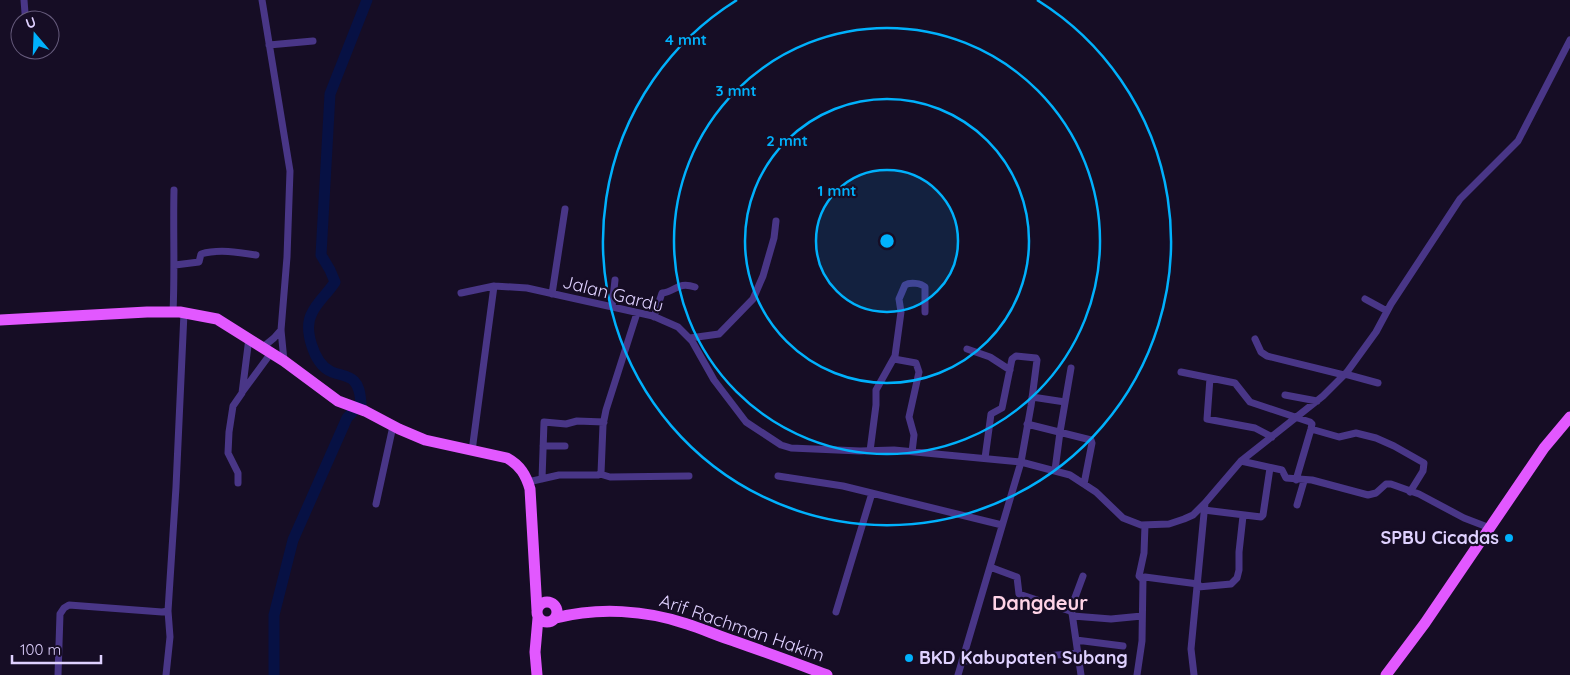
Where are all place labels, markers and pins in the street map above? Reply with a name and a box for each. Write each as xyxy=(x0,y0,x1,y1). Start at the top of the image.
centre of rings xyxy=(878,232,896,250)
place label: SPBU Cicadas xyxy=(1380,526,1499,549)
marker: SPBU Cicadas xyxy=(1503,532,1515,544)
place label: BKD Kabupaten Subang xyxy=(919,646,1128,669)
marker: BKD Kabupaten Subang xyxy=(903,652,915,664)

